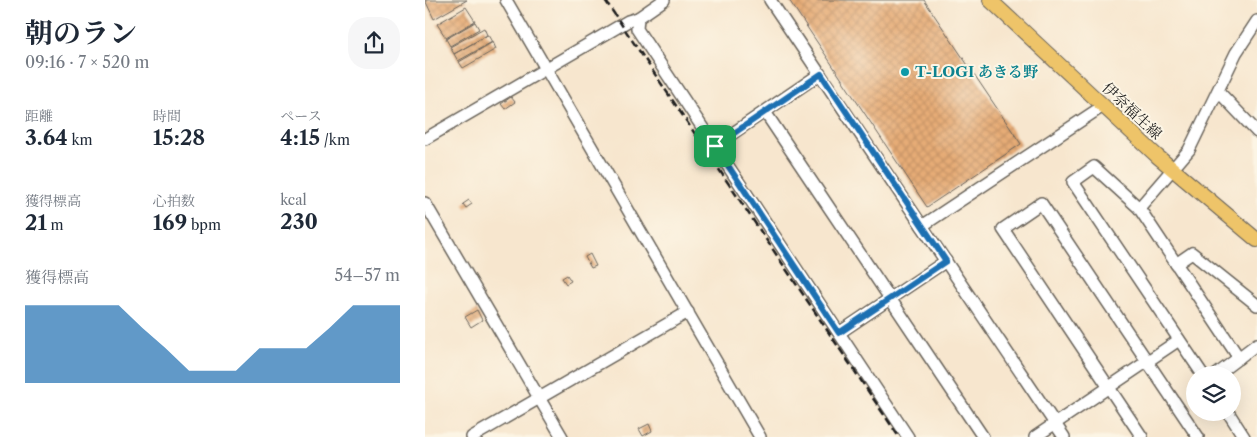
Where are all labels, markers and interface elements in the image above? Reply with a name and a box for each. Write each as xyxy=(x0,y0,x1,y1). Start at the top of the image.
text: 朝のラン xyxy=(25,16,137,50)
button: share xyxy=(348,17,400,69)
text: 09:16 · 7 × 520 m xyxy=(25,52,150,72)
place label: T-LOGI あきる野 xyxy=(915,62,1039,81)
marker: T-LOGI あきる野 xyxy=(899,66,911,78)
street label: 伊奈福生線 xyxy=(1098,78,1166,143)
text: 距離 xyxy=(25,107,53,125)
text: 時間 xyxy=(153,107,181,125)
text: ペース xyxy=(280,107,322,125)
text: 3.64 xyxy=(25,125,68,150)
text: 15:28 xyxy=(153,125,205,150)
text: 4:15 xyxy=(280,125,320,150)
pin xyxy=(694,125,736,167)
text: km xyxy=(68,131,93,149)
text: /km xyxy=(320,131,350,149)
icon: arrive xyxy=(701,132,729,160)
text: kcal xyxy=(280,191,307,209)
text: 獲得標高 xyxy=(25,192,81,210)
text: 心拍数 xyxy=(153,192,195,210)
text: 230 xyxy=(280,209,318,234)
text: 21 xyxy=(25,210,47,235)
text: 169 xyxy=(153,210,187,235)
text: m xyxy=(47,216,64,234)
text: bpm xyxy=(187,216,221,234)
text: 54–57 m xyxy=(334,265,400,285)
text: 獲得標高 xyxy=(25,267,89,287)
map controls xyxy=(1186,366,1241,421)
button: layers xyxy=(1186,366,1241,421)

